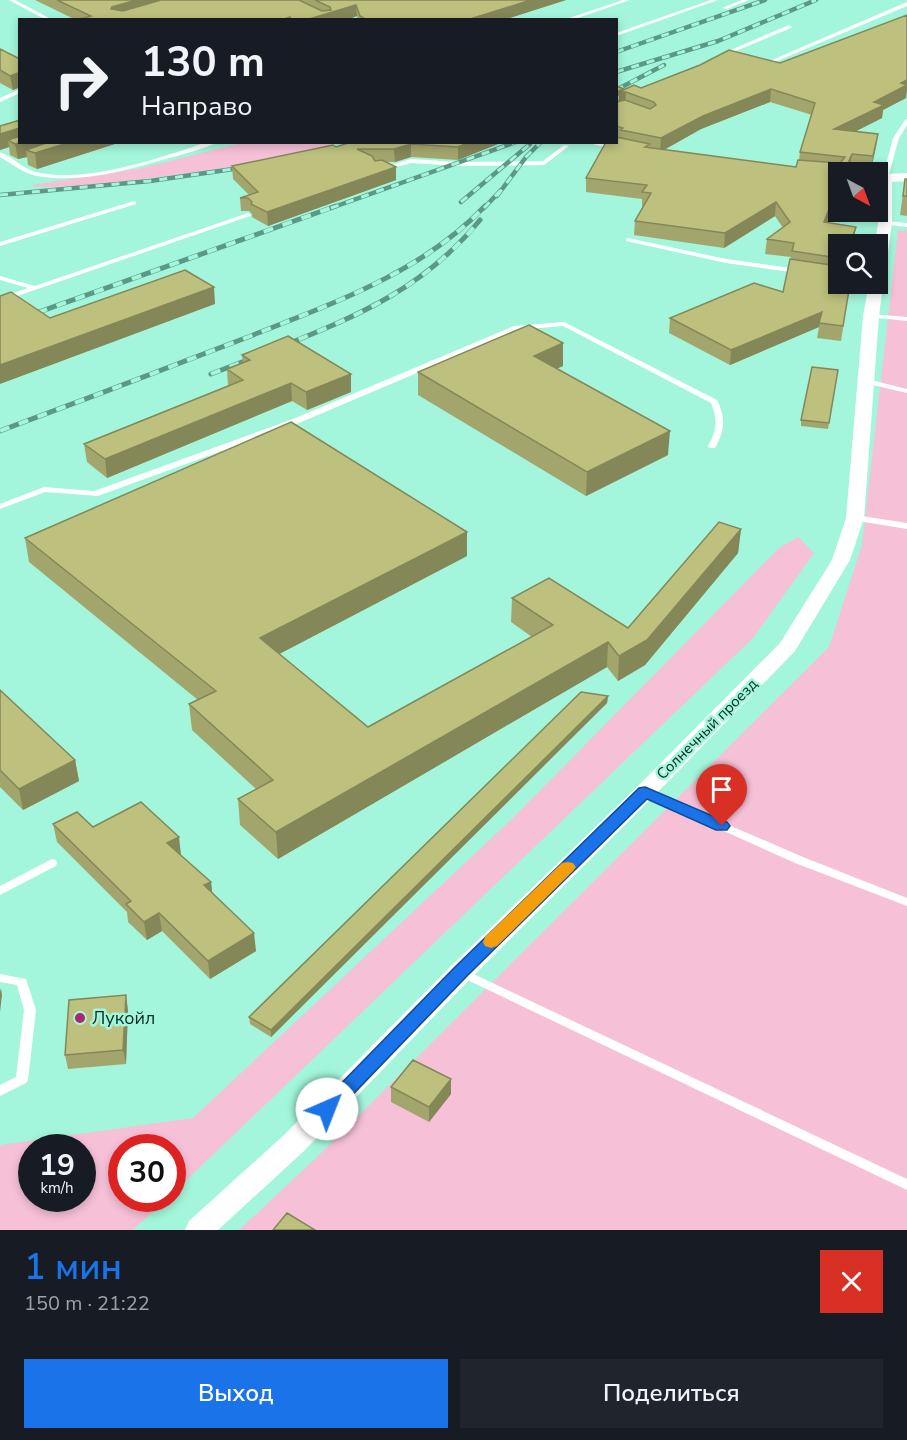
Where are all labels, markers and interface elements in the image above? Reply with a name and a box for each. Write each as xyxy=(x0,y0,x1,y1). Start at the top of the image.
text: 130 m xyxy=(141,34,265,91)
icon: right xyxy=(42,42,120,120)
text: Направо xyxy=(141,88,252,125)
north arrow xyxy=(828,162,888,222)
map controls xyxy=(828,162,888,294)
button: search xyxy=(828,234,888,294)
street label: Солнечный проезд xyxy=(652,674,762,784)
pin xyxy=(696,764,747,826)
icon: arrive xyxy=(705,773,738,806)
place label: Лукойл xyxy=(92,1006,155,1030)
marker: Лукойл xyxy=(73,1011,87,1025)
position arrow xyxy=(295,1077,359,1141)
speed limit sign: 30 xyxy=(108,1134,186,1212)
text: 19 xyxy=(39,1145,75,1186)
text: km/h xyxy=(40,1178,74,1198)
text: 1 мин xyxy=(24,1243,122,1292)
button: close xyxy=(820,1250,883,1313)
text: 150 m · 21:22 xyxy=(24,1290,150,1317)
button: Выход xyxy=(24,1359,448,1428)
button: Поделиться xyxy=(460,1359,883,1428)

